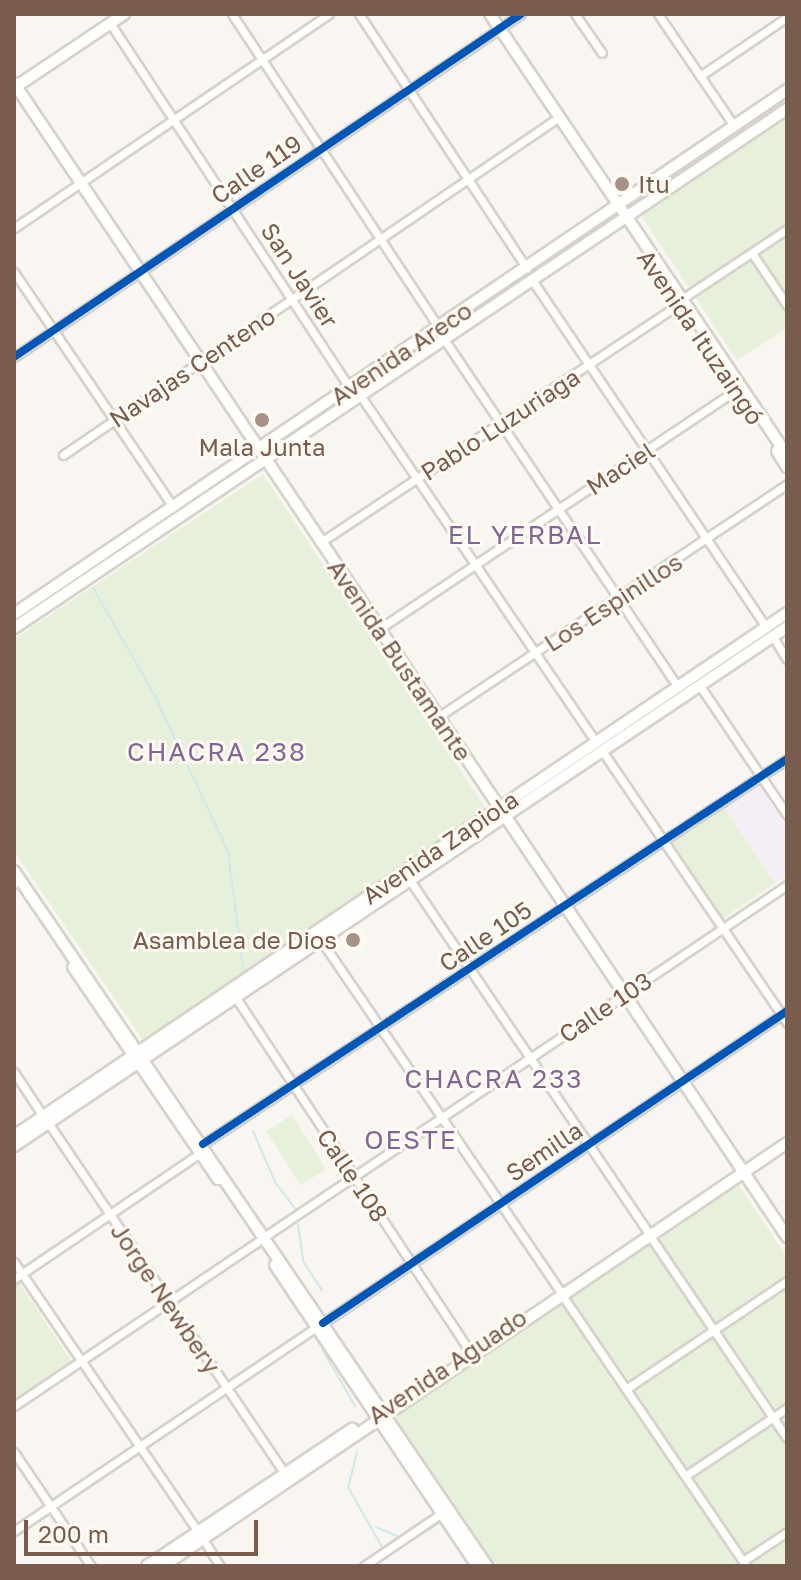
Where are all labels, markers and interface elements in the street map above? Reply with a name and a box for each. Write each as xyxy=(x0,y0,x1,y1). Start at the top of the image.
street label: Calle 119 xyxy=(205,128,307,210)
place label: Itu xyxy=(638,170,670,198)
marker: Itu xyxy=(613,175,631,193)
street label: San Javier xyxy=(255,217,345,333)
street label: Avenida Ituzaingó xyxy=(632,244,770,430)
street label: Avenida Areco xyxy=(325,295,477,411)
street label: Navajas Centeno xyxy=(104,301,280,433)
street label: Pablo Luzuriaga xyxy=(415,362,585,486)
marker: Mala Junta xyxy=(253,411,271,429)
place label: Mala Junta xyxy=(199,433,325,461)
street label: Maciel xyxy=(581,435,659,501)
district label: EL YERBAL xyxy=(448,519,602,551)
street label: Los Espinillos xyxy=(539,547,687,657)
street label: Avenida Bustamante xyxy=(322,554,478,766)
district label: CHACRA 238 xyxy=(127,736,307,768)
street label: Avenida Zapiola xyxy=(357,784,523,910)
street label: Calle 105 xyxy=(433,895,537,977)
place label: Asamblea de Dios xyxy=(133,926,337,954)
marker: Asamblea de Dios xyxy=(344,931,362,949)
street label: Calle 103 xyxy=(553,966,657,1048)
district label: CHACRA 233 xyxy=(404,1063,584,1095)
street label: Semilla xyxy=(500,1115,588,1187)
street label: Calle 108 xyxy=(311,1123,395,1227)
district label: OESTE xyxy=(364,1124,458,1156)
street label: Jorge Newbery xyxy=(105,1217,227,1379)
street label: Avenida Aguado xyxy=(362,1302,532,1430)
scale bar xyxy=(28,1504,262,1554)
text: 200 m xyxy=(38,1519,109,1548)

